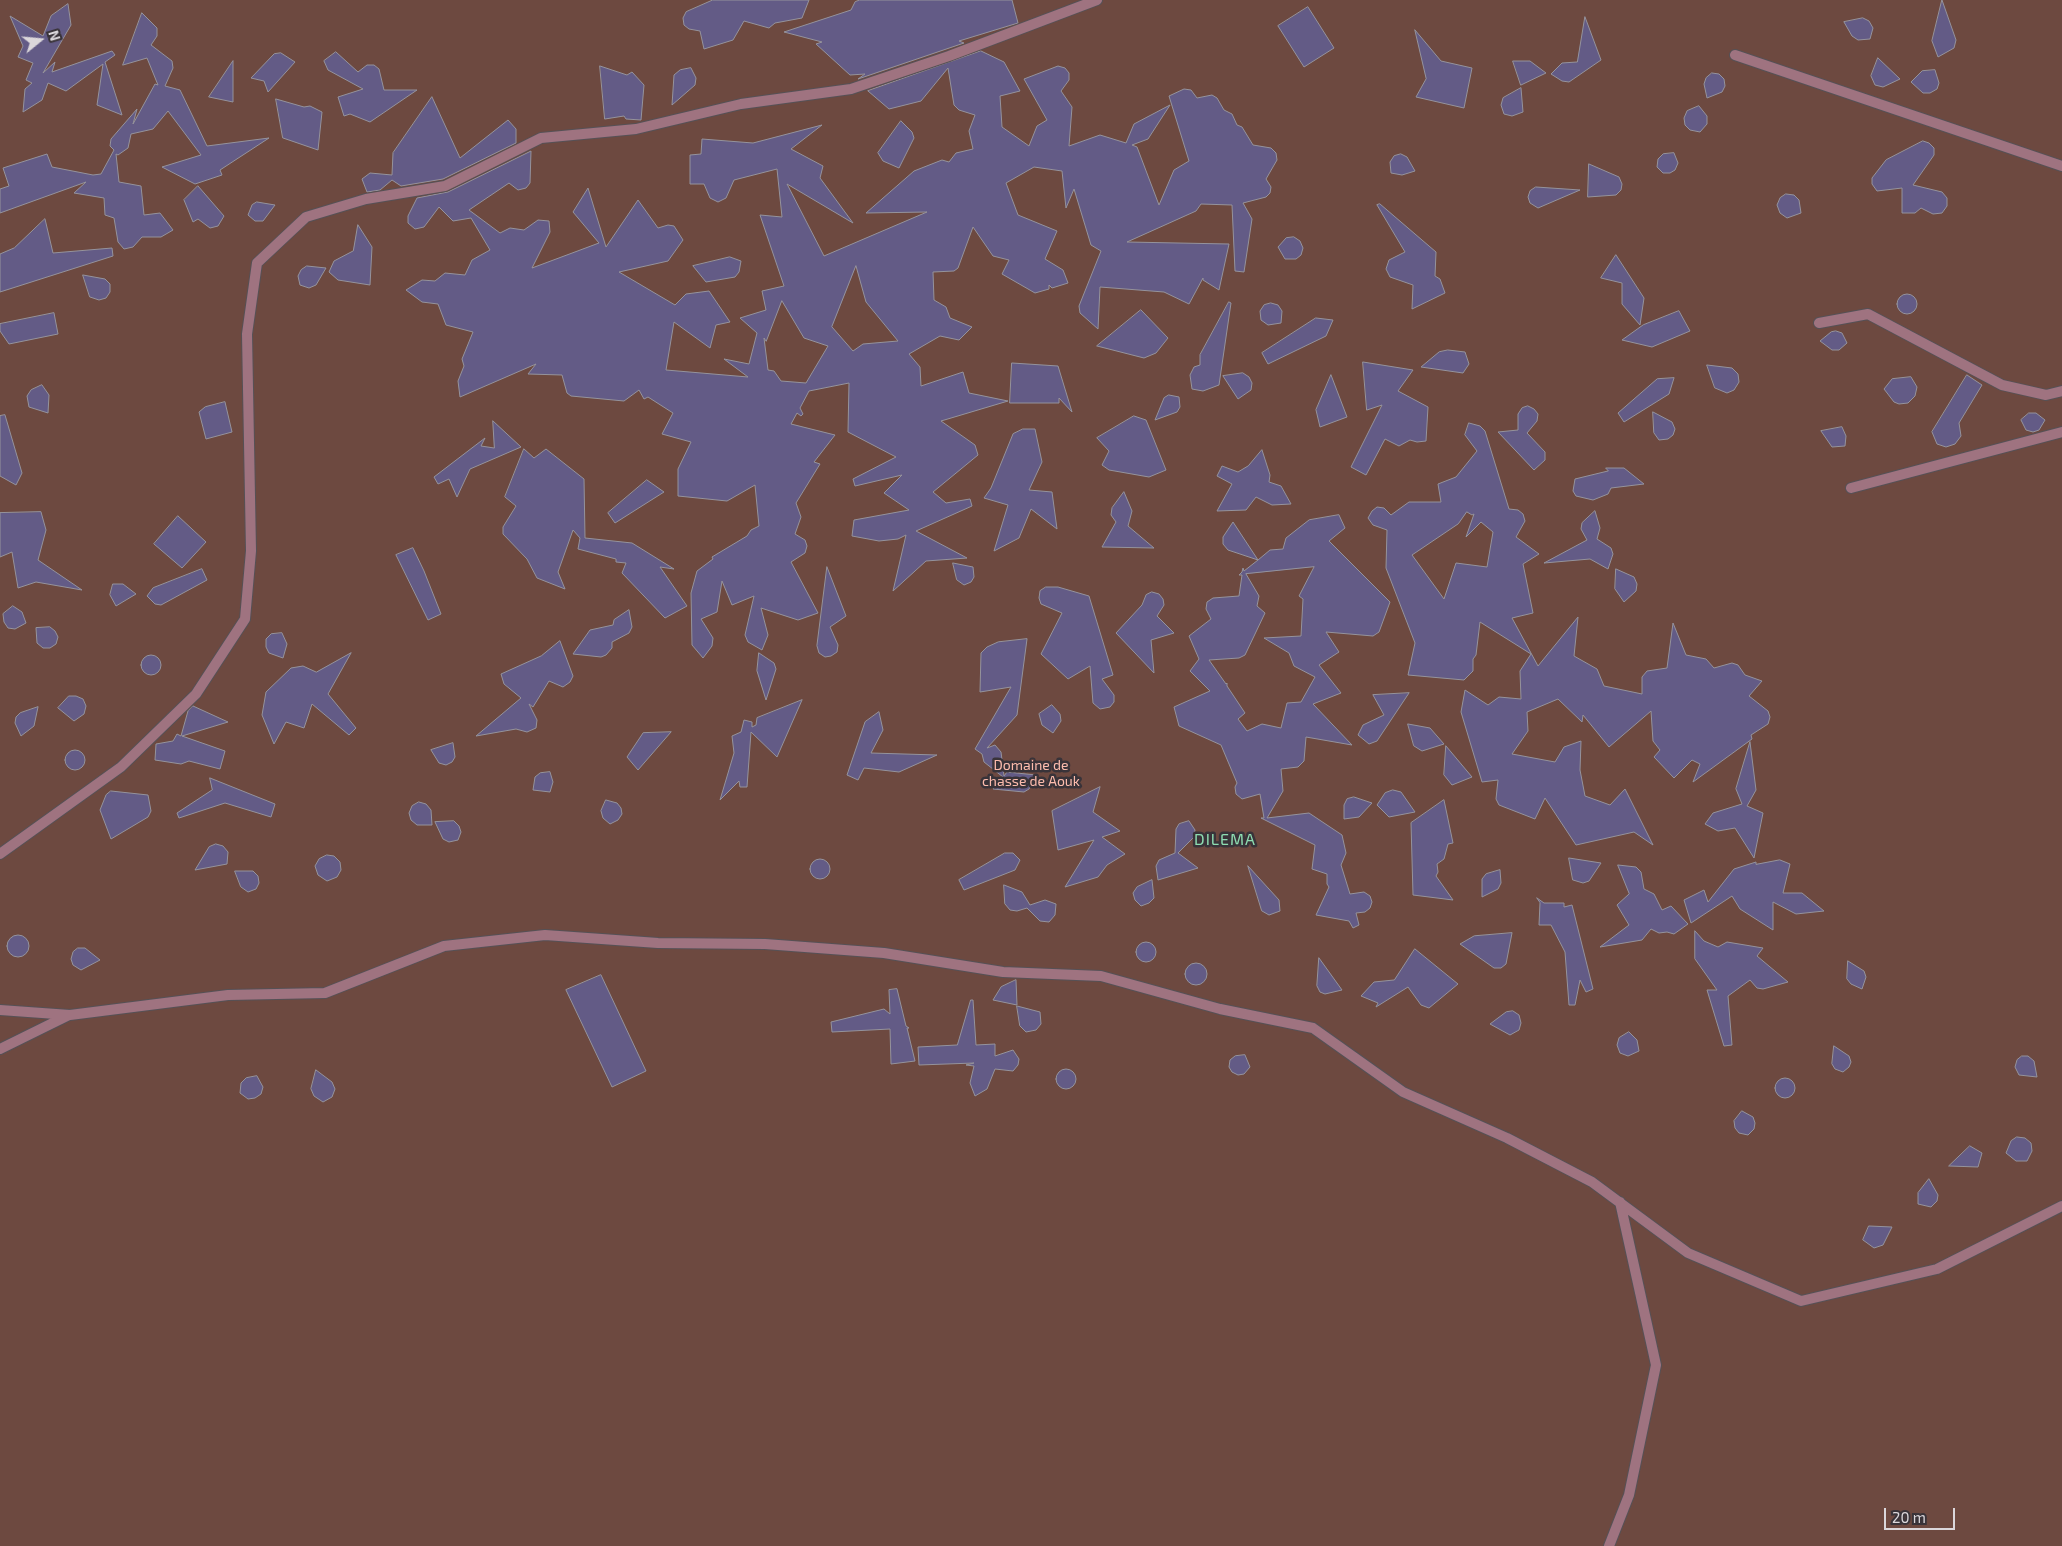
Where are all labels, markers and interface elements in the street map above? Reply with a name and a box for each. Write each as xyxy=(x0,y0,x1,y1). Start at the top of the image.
north arrow xyxy=(15,15,65,65)
text: N xyxy=(45,28,64,43)
park label: Domaine de chasse de Aouk xyxy=(982,757,1080,790)
district label: DILEMA xyxy=(1193,830,1257,850)
scale bar xyxy=(1887,1498,1958,1530)
text: 20 m xyxy=(1892,1508,1926,1526)

